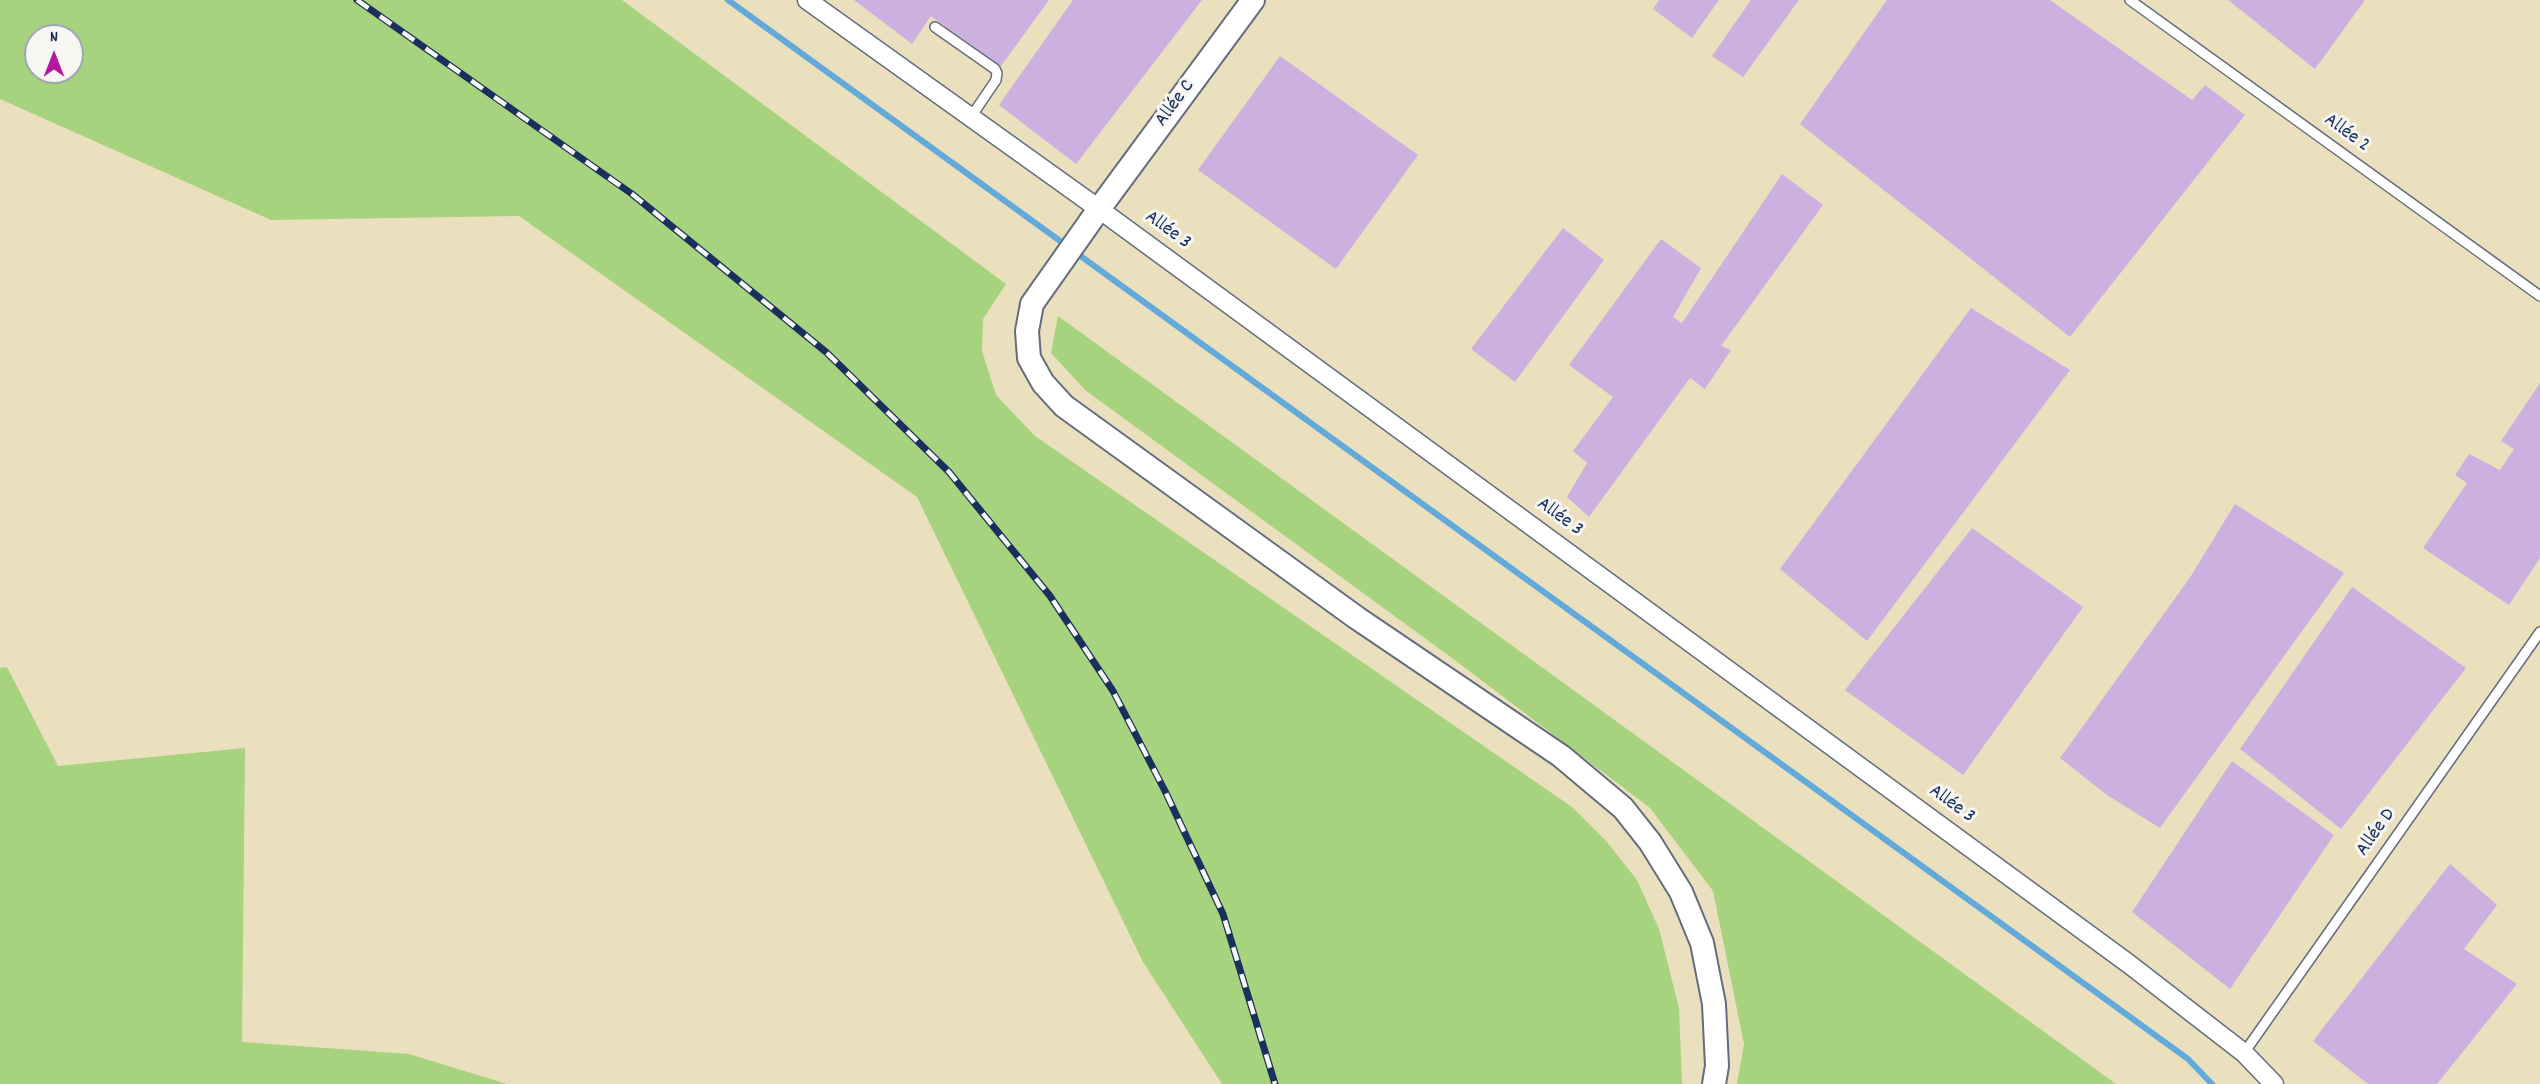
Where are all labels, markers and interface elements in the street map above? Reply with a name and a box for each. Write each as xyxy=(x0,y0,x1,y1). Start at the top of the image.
north arrow xyxy=(24,24,84,84)
text: N xyxy=(50,26,58,49)
street label: Allée C xyxy=(1151,76,1201,132)
street label: Allée 2 xyxy=(2318,109,2374,159)
street label: Allée 3 xyxy=(1139,206,1195,256)
street label: Allée 3 xyxy=(1531,493,1587,543)
street label: Allée 3 xyxy=(1923,780,1979,830)
street label: Allée D xyxy=(2352,805,2402,861)

